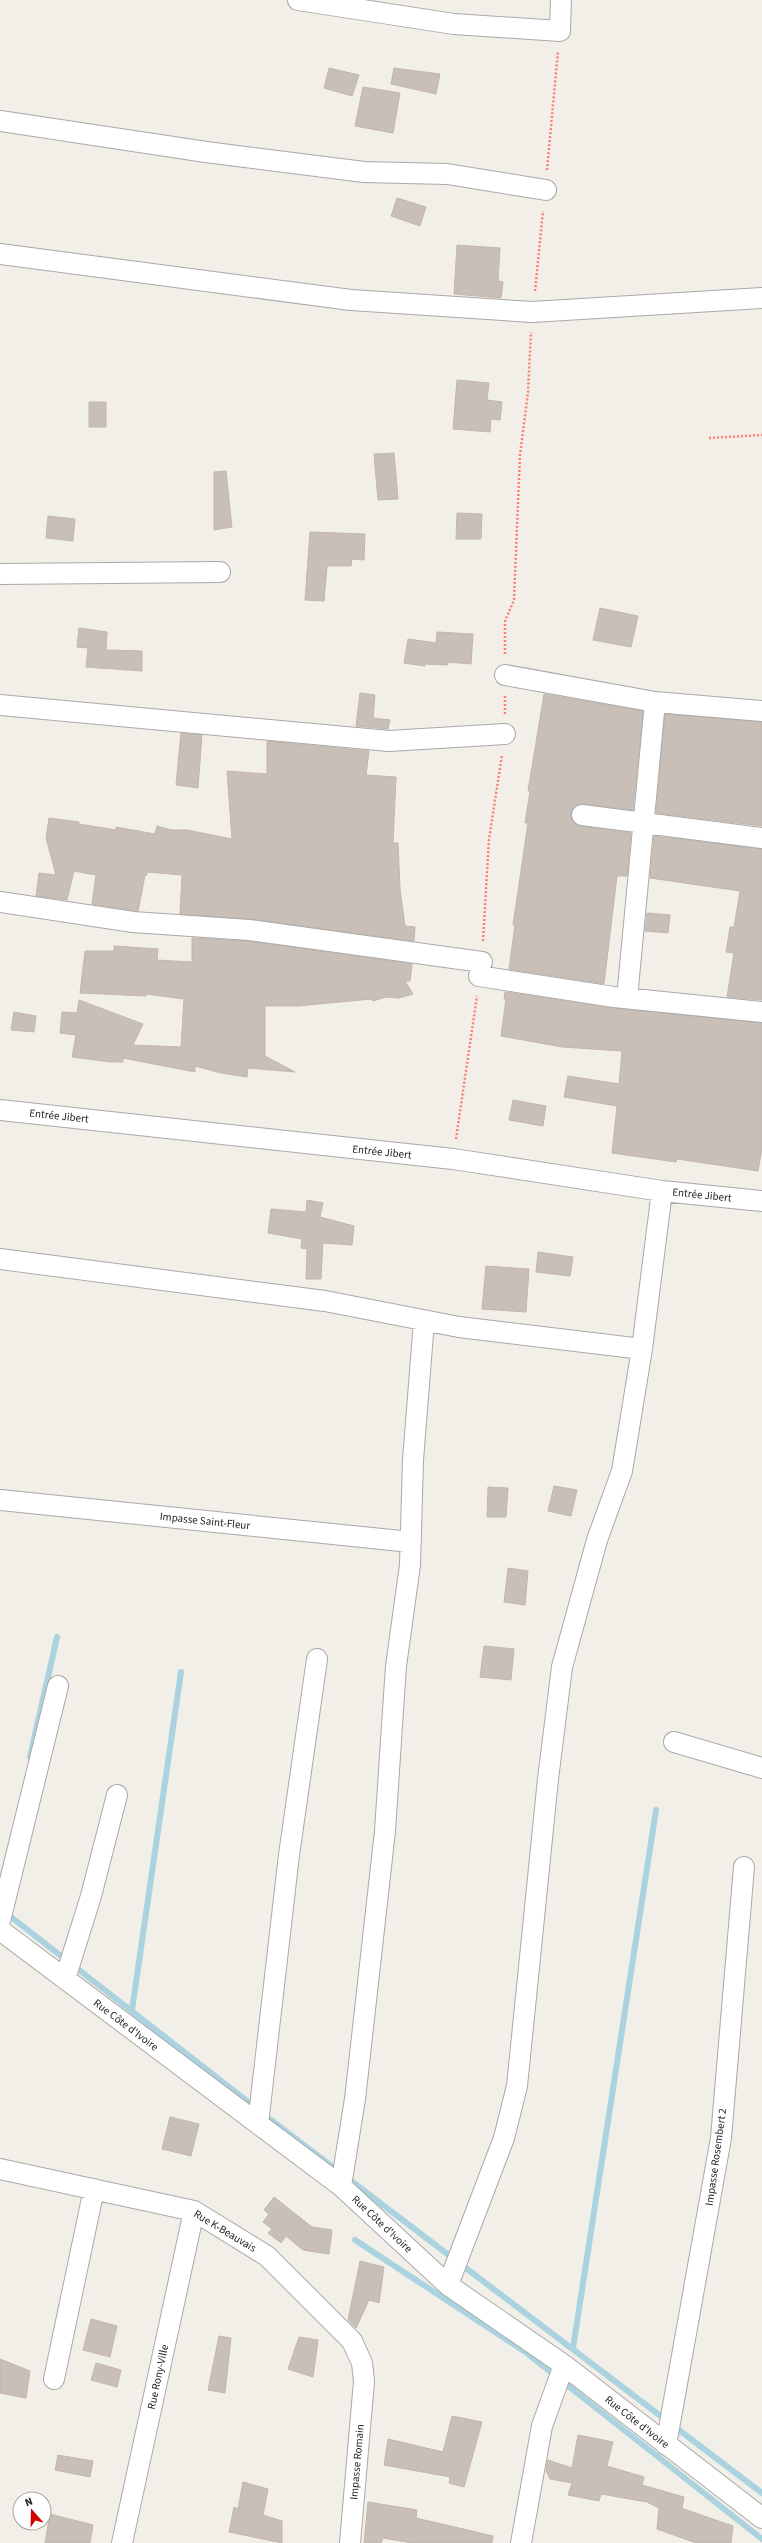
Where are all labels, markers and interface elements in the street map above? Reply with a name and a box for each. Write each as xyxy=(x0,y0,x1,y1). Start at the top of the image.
street label: Entrée Jibert xyxy=(29,1105,90,1127)
street label: Entrée Jibert xyxy=(352,1141,413,1163)
street label: Entrée Jibert xyxy=(672,1184,733,1206)
street label: Impasse Saint-Fleur xyxy=(159,1509,251,1533)
street label: Rue Côte d'Ivoire xyxy=(90,1996,162,2055)
street label: Impasse Rosembert 2 xyxy=(702,2107,730,2207)
street label: Rue Côte d'Ivoire xyxy=(348,2192,416,2256)
street label: Rue K-Beauvais xyxy=(191,2206,259,2256)
street label: Rue Rony-Ville xyxy=(144,2343,172,2411)
street label: Rue Côte d'Ivoire xyxy=(602,2392,673,2452)
street label: Impasse Romain xyxy=(346,2424,368,2500)
north arrow xyxy=(12,2491,52,2531)
text: N xyxy=(23,2494,35,2510)

